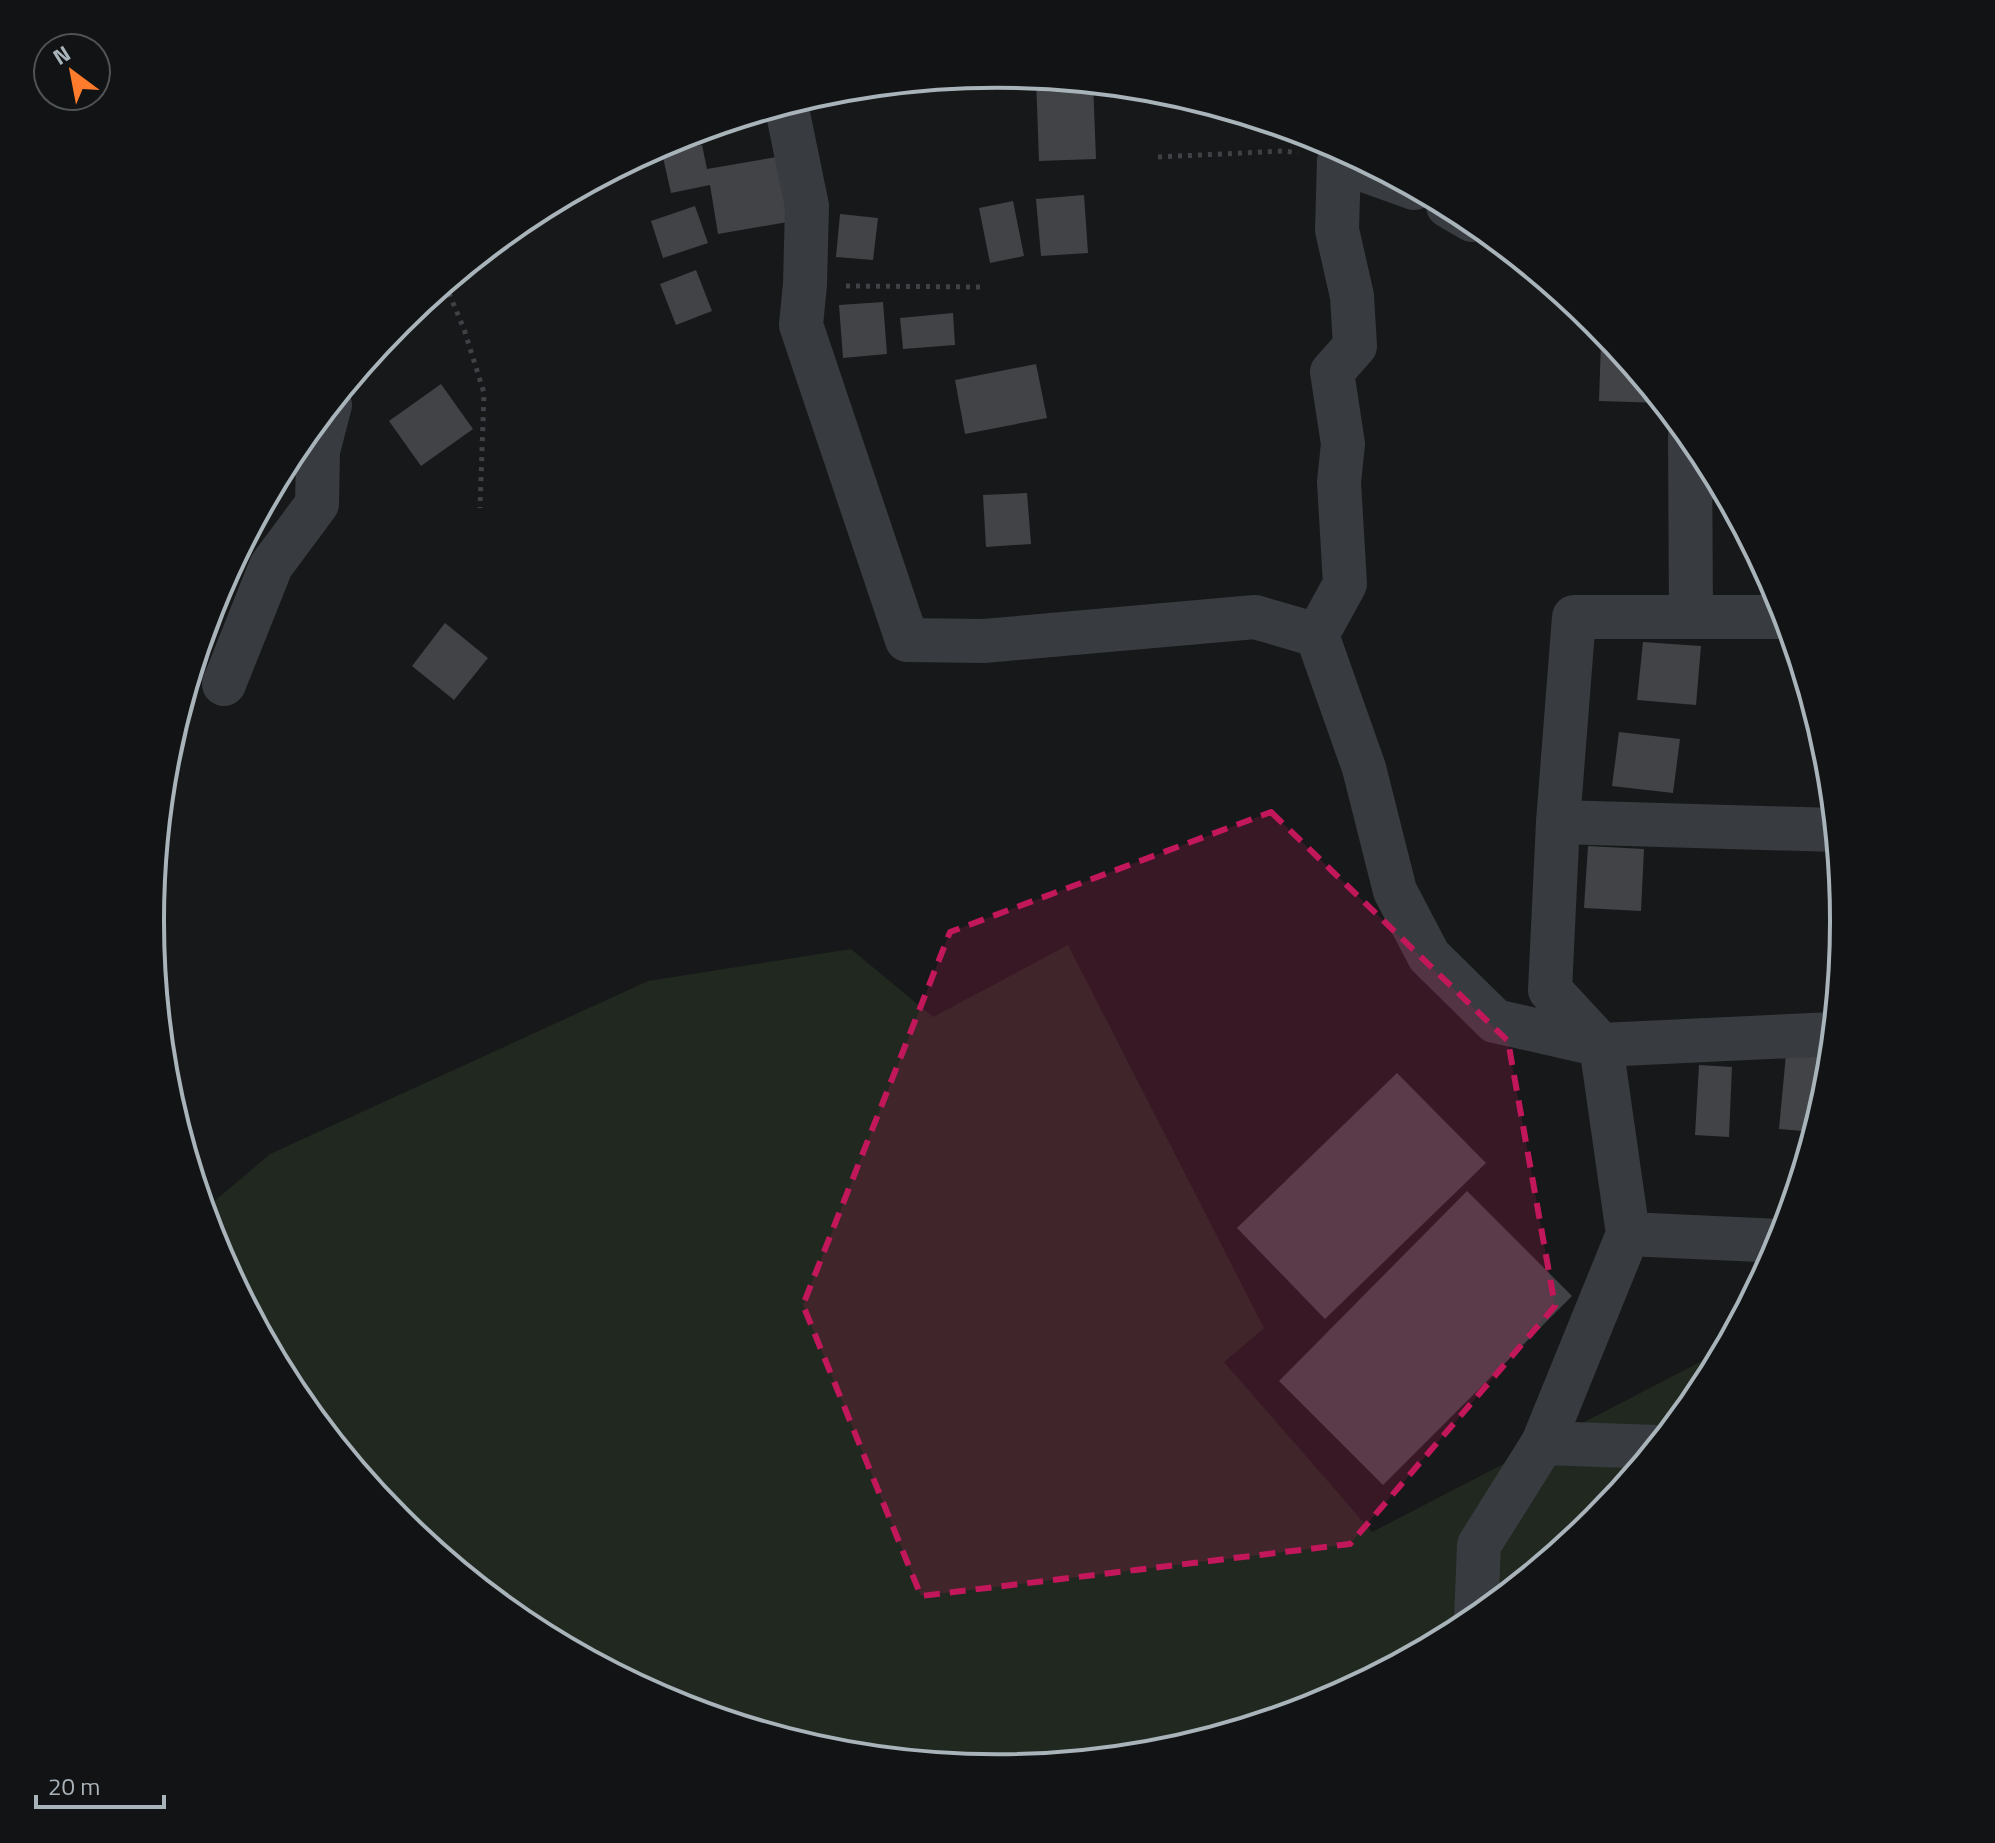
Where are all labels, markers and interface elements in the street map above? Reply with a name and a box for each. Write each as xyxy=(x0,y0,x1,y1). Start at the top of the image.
north arrow xyxy=(32,32,112,112)
text: N xyxy=(46,37,77,73)
scale bar xyxy=(36,1759,164,1809)
text: 20 m xyxy=(48,1768,100,1804)

